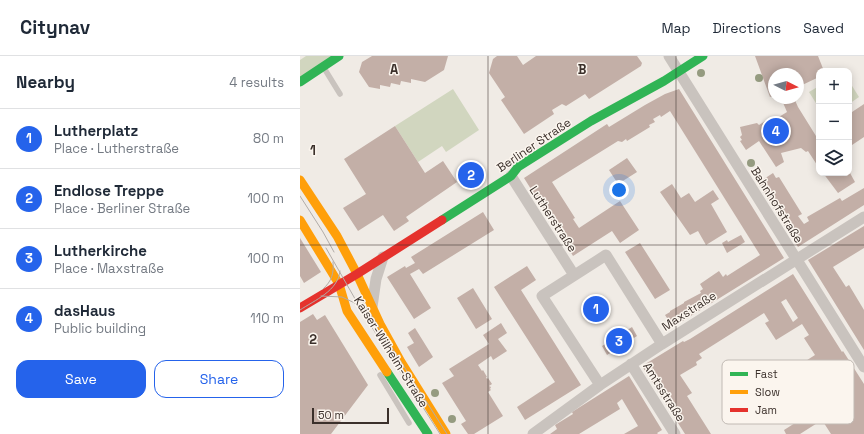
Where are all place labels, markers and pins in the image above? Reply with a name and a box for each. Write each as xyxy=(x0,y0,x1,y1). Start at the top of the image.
pin: 4 xyxy=(763,116,789,146)
pin: 2 xyxy=(458,160,484,190)
pin: 1 xyxy=(583,294,609,324)
pin: 3 xyxy=(606,326,632,356)

